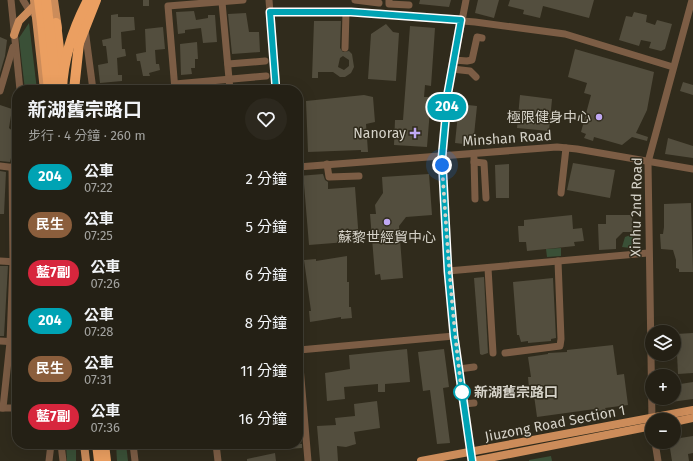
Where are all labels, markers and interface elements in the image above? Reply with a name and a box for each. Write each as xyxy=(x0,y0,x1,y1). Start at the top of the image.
line badge: 204 xyxy=(424,94,470,120)
text: 新湖舊宗路口 xyxy=(28,98,142,121)
button: heart xyxy=(245,98,287,140)
text: 204 xyxy=(435,98,459,115)
place label: 極限健身中心 xyxy=(507,109,591,126)
marker: 極限健身中心 xyxy=(594,112,604,122)
place label: Nanoray xyxy=(353,125,406,142)
marker: Nanoray xyxy=(409,127,421,139)
street label: Minshan Road xyxy=(462,127,552,150)
text: 步行 · 4 分鐘 · 260 m xyxy=(28,128,146,143)
your location xyxy=(432,155,452,175)
street label: Xinhu 2nd Road xyxy=(627,157,646,257)
text: 公車 xyxy=(84,162,114,180)
text: 204 xyxy=(38,168,62,185)
text: 2 分鐘 xyxy=(246,170,287,188)
text: 07:22 xyxy=(84,180,113,195)
text: 公車 xyxy=(84,210,114,228)
text: 民生 xyxy=(36,216,64,233)
marker: 蘇黎世經貿中心 xyxy=(382,217,392,227)
text: 5 分鐘 xyxy=(246,218,287,236)
text: 07:25 xyxy=(84,228,113,243)
place label: 蘇黎世經貿中心 xyxy=(338,229,436,246)
text: 公車 xyxy=(91,258,121,276)
text: 藍7副 xyxy=(36,264,71,281)
text: 6 分鐘 xyxy=(245,266,287,284)
text: 07:26 xyxy=(91,276,120,291)
text: 公車 xyxy=(84,306,114,324)
text: 204 xyxy=(38,312,62,329)
text: 8 分鐘 xyxy=(245,314,287,332)
text: 07:28 xyxy=(84,324,113,339)
map controls xyxy=(645,325,681,449)
button: layers xyxy=(645,325,681,361)
text: 公車 xyxy=(84,354,114,372)
text: 民生 xyxy=(36,360,64,377)
text: 11 分鐘 xyxy=(240,362,287,380)
button: + xyxy=(645,369,681,405)
text: 07:31 xyxy=(84,372,112,387)
marker: 新湖舊宗路口 xyxy=(453,383,471,401)
place label: 新湖舊宗路口 xyxy=(474,384,558,401)
text: 公車 xyxy=(91,402,121,420)
street label: Jiuzong Road Section 1 xyxy=(483,402,627,445)
text: 藍7副 xyxy=(36,408,71,425)
text: 16 分鐘 xyxy=(239,410,287,428)
button: − xyxy=(645,413,681,449)
text: 07:36 xyxy=(91,420,120,435)

